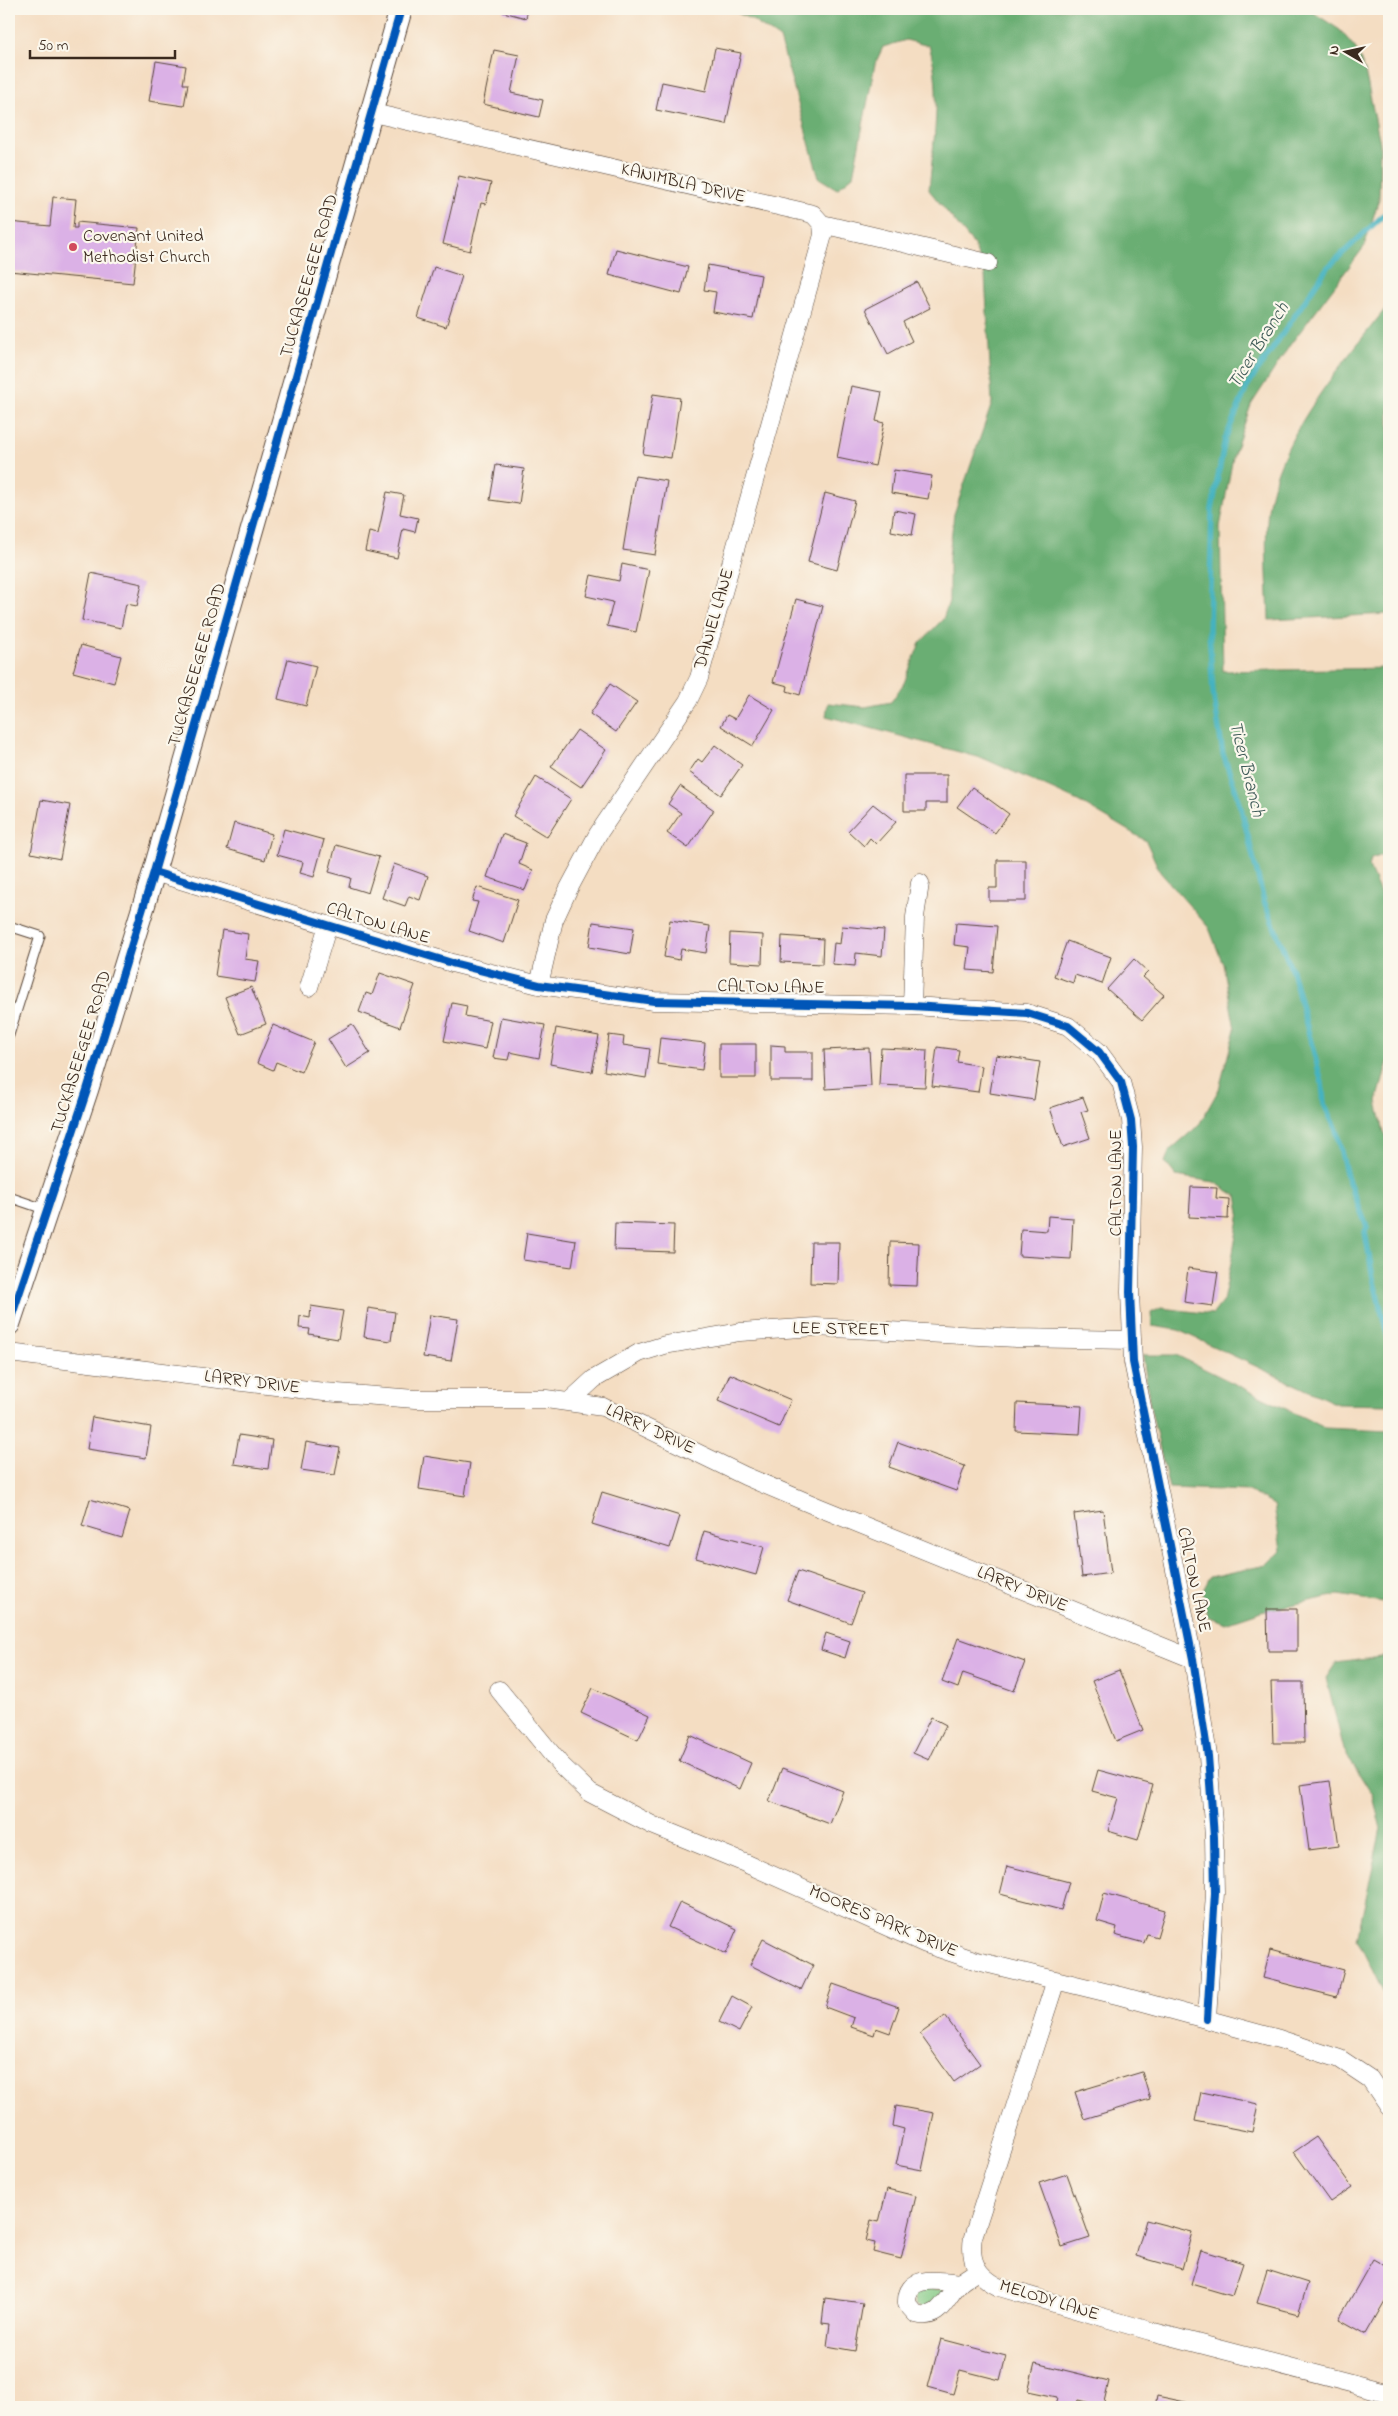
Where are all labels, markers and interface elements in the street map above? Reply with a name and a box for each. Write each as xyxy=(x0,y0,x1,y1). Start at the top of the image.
scale bar xyxy=(30,28,175,60)
north arrow xyxy=(1320,28,1370,78)
text: 50 m xyxy=(38,35,69,57)
text: N xyxy=(1324,44,1346,57)
street label: KANIMBLA DRIVE xyxy=(618,157,748,211)
street label: TUCKASEEGEE ROAD xyxy=(274,191,346,361)
place label: Covenant United Methodist Church xyxy=(83,224,210,271)
marker: Covenant United Methodist Church xyxy=(67,241,79,253)
water label: Ticer Branch xyxy=(1222,297,1297,395)
street label: DANIEL LANE xyxy=(688,566,742,673)
street label: TUCKASEEGEE ROAD xyxy=(162,580,234,750)
water label: Ticer Branch xyxy=(1221,718,1271,821)
street label: CALTON LANE xyxy=(323,896,433,952)
street label: TUCKASEEGEE ROAD xyxy=(45,968,119,1136)
street label: CALTON LANE xyxy=(717,974,825,1002)
street label: CALTON LANE xyxy=(1104,1129,1130,1237)
street label: LEE STREET xyxy=(792,1316,890,1344)
street label: LARRY DRIVE xyxy=(203,1364,301,1402)
street label: LARRY DRIVE xyxy=(601,1398,699,1462)
street label: CALTON LANE xyxy=(1169,1525,1217,1635)
street label: LARRY DRIVE xyxy=(973,1560,1072,1620)
street label: MOORES PARK DRIVE xyxy=(804,1879,962,1965)
street label: MELODY LANE xyxy=(996,2273,1102,2329)

